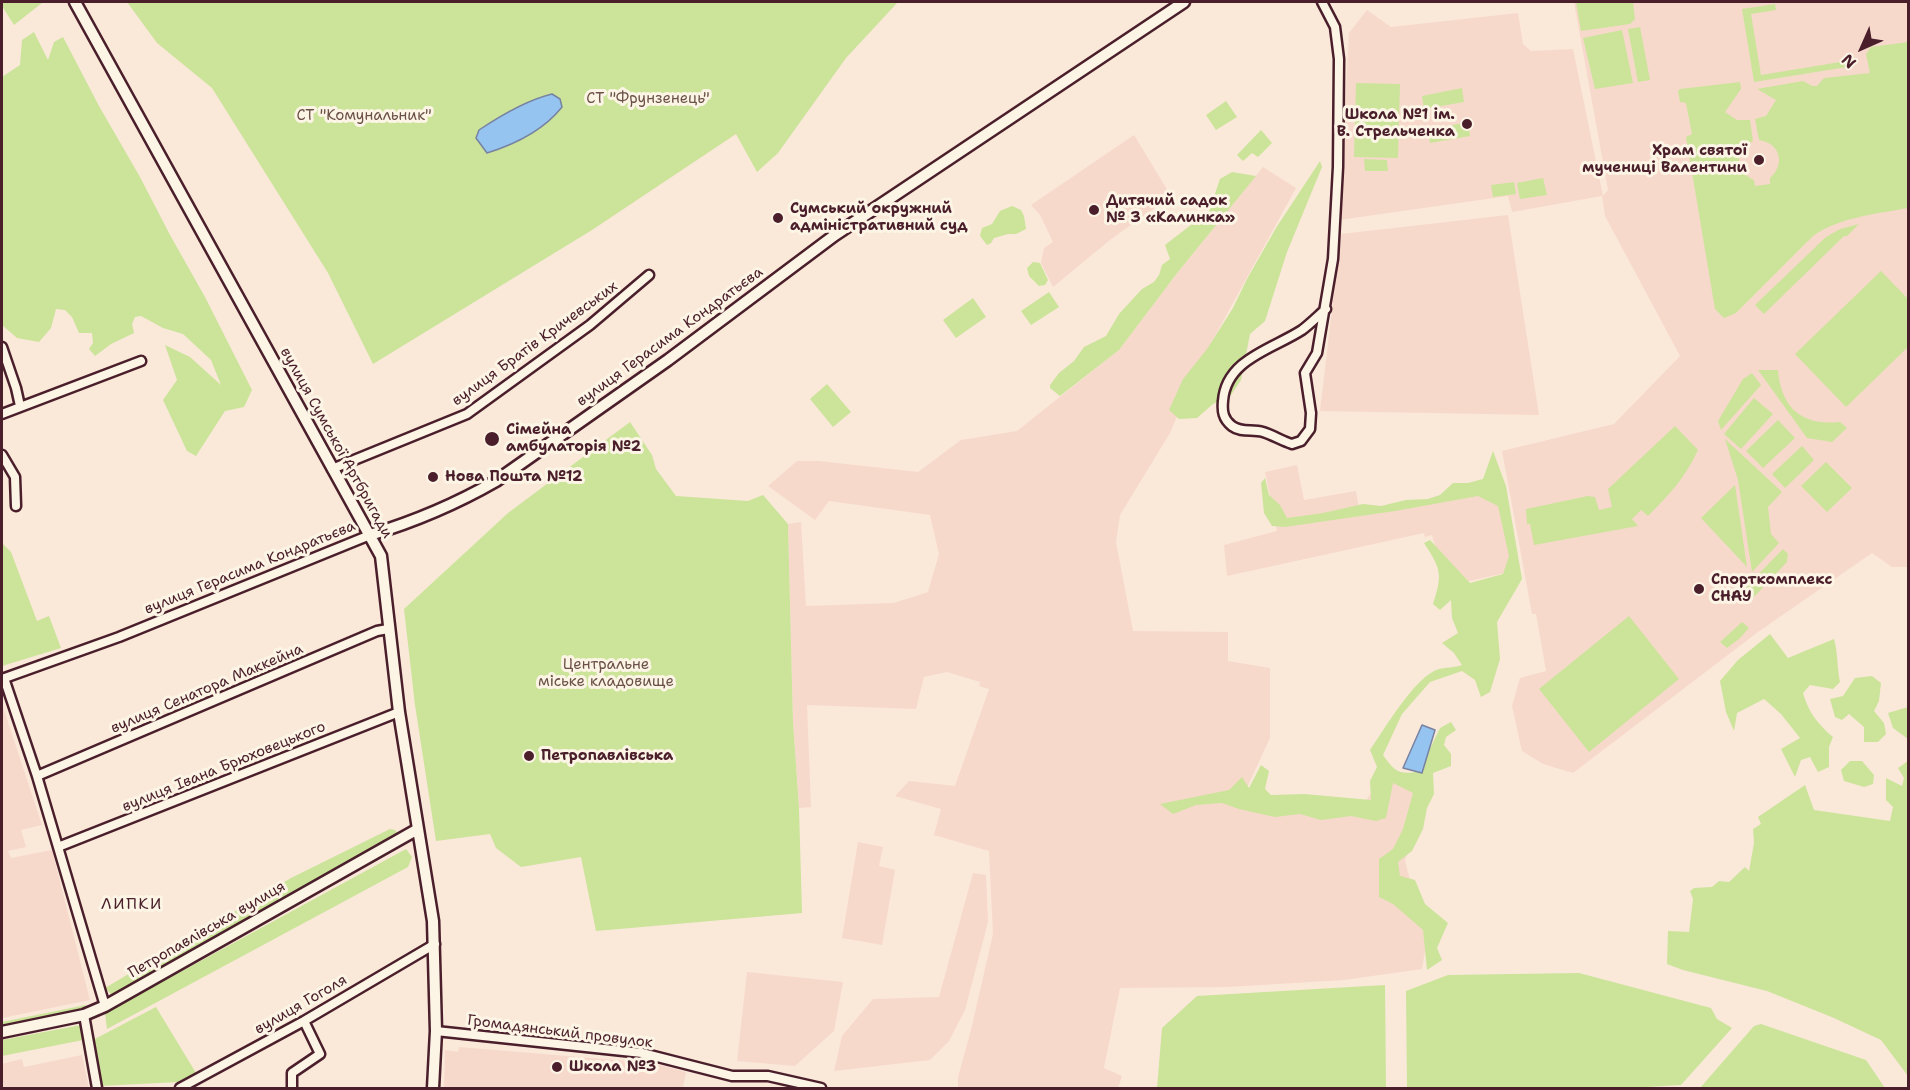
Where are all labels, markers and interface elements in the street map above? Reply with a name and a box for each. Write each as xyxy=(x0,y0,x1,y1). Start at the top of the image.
north arrow xyxy=(1832,18,1892,78)
text: N xyxy=(1837,49,1861,73)
park label: СТ "Фрунзенець" xyxy=(586,90,710,108)
place label: Школа №1 ім. В. Стрельченка xyxy=(1337,106,1455,141)
park label: СТ "Комунальник" xyxy=(296,107,432,125)
marker: Школа №1 ім. В. Стрельченка xyxy=(1460,117,1474,131)
place label: Храм святої мучениці Валентини xyxy=(1582,142,1747,177)
marker: Храм святої мучениці Валентини xyxy=(1752,153,1766,167)
place label: Дитячий садок № 3 «Калинка» xyxy=(1106,192,1235,227)
place label: Сумський окружний адміністративний суд xyxy=(790,200,968,235)
marker: Дитячий садок № 3 «Калинка» xyxy=(1087,203,1101,217)
marker: Сумський окружний адміністративний суд xyxy=(771,211,785,225)
street label: вулиця Герасима Кондратьєва xyxy=(573,263,767,411)
street label: вулиця Братів Кричевських xyxy=(449,278,621,410)
street label: вулиця Сумської Артбригади xyxy=(276,344,396,542)
place label: Сімейна амбулаторія №2 xyxy=(506,421,641,456)
marker: Сімейна амбулаторія №2 xyxy=(483,430,501,448)
place label: Нова Пошта №12 xyxy=(445,468,583,486)
marker: Нова Пошта №12 xyxy=(426,470,440,484)
street label: вулиця Герасима Кондратьєва xyxy=(142,517,358,619)
place label: Спорткомплекс СНАУ xyxy=(1711,571,1832,606)
marker: Спорткомплекс СНАУ xyxy=(1692,582,1706,596)
street label: вулиця Сенатора Маккейна xyxy=(108,640,306,738)
park label: Центральне міське кладовище xyxy=(538,656,674,691)
street label: вулиця Івана Брюховецького xyxy=(120,718,328,816)
place label: Петропавлівська xyxy=(541,747,673,765)
marker: Петропавлівська xyxy=(522,749,536,763)
street label: Петропавлівська вулиця xyxy=(125,878,289,982)
district label: ЛИПКИ xyxy=(101,895,163,915)
street label: вулиця Гоголя xyxy=(252,971,350,1039)
street label: Громадянський провулок xyxy=(466,1012,654,1052)
place label: Школа №3 xyxy=(569,1058,656,1076)
marker: Школа №3 xyxy=(550,1060,564,1074)

